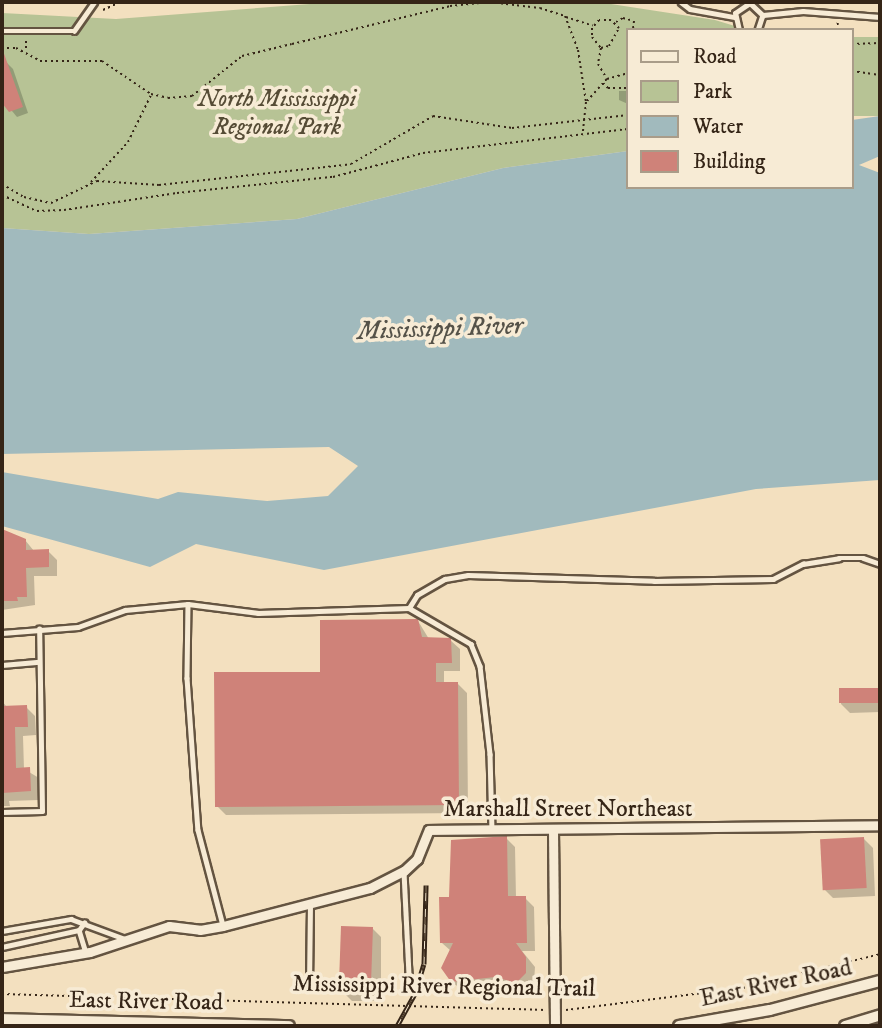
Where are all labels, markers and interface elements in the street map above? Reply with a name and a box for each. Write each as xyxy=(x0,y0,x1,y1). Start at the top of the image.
legend xyxy=(626,28,854,189)
text: Road xyxy=(693,44,737,70)
text: Park xyxy=(693,79,732,105)
park label: North Mississippi Regional Park xyxy=(198,86,356,142)
text: Water xyxy=(693,114,743,140)
text: Building xyxy=(693,149,765,175)
water label: Mississippi River xyxy=(357,311,523,347)
street label: Marshall Street Northeast xyxy=(443,796,693,824)
street label: East River Road xyxy=(697,954,855,1014)
street label: Mississippi River Regional Trail xyxy=(292,970,596,1004)
street label: East River Road xyxy=(69,986,223,1018)

